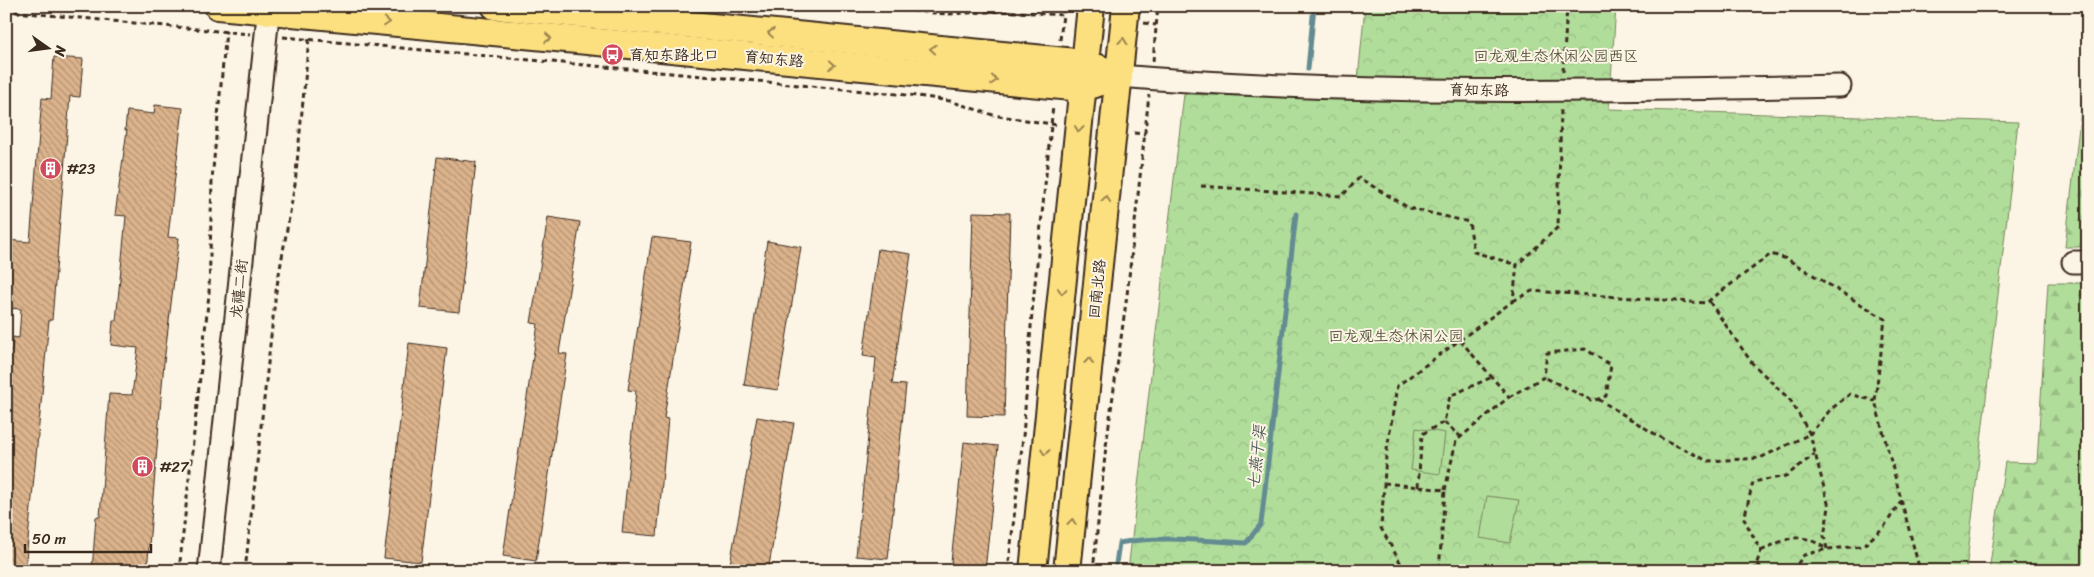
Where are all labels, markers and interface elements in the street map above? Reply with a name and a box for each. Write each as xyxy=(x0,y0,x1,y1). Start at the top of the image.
one-way arrow xyxy=(383,17,391,28)
north arrow xyxy=(22,22,72,72)
one-way arrow xyxy=(767,28,775,39)
one-way arrow xyxy=(545,32,553,43)
one-way arrow xyxy=(1117,37,1128,45)
text: N xyxy=(47,42,74,59)
place label: 育知东路北口 xyxy=(629,42,719,68)
bus stop icon: 育知东路北口 xyxy=(601,43,625,67)
street label: 育知东路 xyxy=(743,43,805,75)
one-way arrow xyxy=(928,43,936,54)
park label: 回龙观生态休闲公园西区 xyxy=(1473,43,1639,69)
one-way arrow xyxy=(828,59,836,70)
one-way arrow xyxy=(990,74,998,85)
street label: 育知东路 xyxy=(1449,76,1509,104)
one-way arrow xyxy=(1074,126,1085,134)
place label: #23 xyxy=(66,156,95,182)
building icon: #23 xyxy=(38,157,62,181)
one-way arrow xyxy=(1100,195,1111,203)
street label: 龙禧二街 xyxy=(223,258,255,320)
street label: 回南北路 xyxy=(1081,258,1113,320)
one-way arrow xyxy=(1057,287,1068,295)
park label: 回龙观生态休闲公园 xyxy=(1328,323,1464,349)
one-way arrow xyxy=(1083,356,1094,364)
water label: 七燕干渠 xyxy=(1239,422,1274,490)
one-way arrow xyxy=(1040,449,1051,457)
place label: #27 xyxy=(159,454,190,480)
building icon: #27 xyxy=(131,455,155,479)
one-way arrow xyxy=(1066,518,1077,526)
scale bar xyxy=(25,522,151,554)
text: 50 m xyxy=(32,526,67,552)

